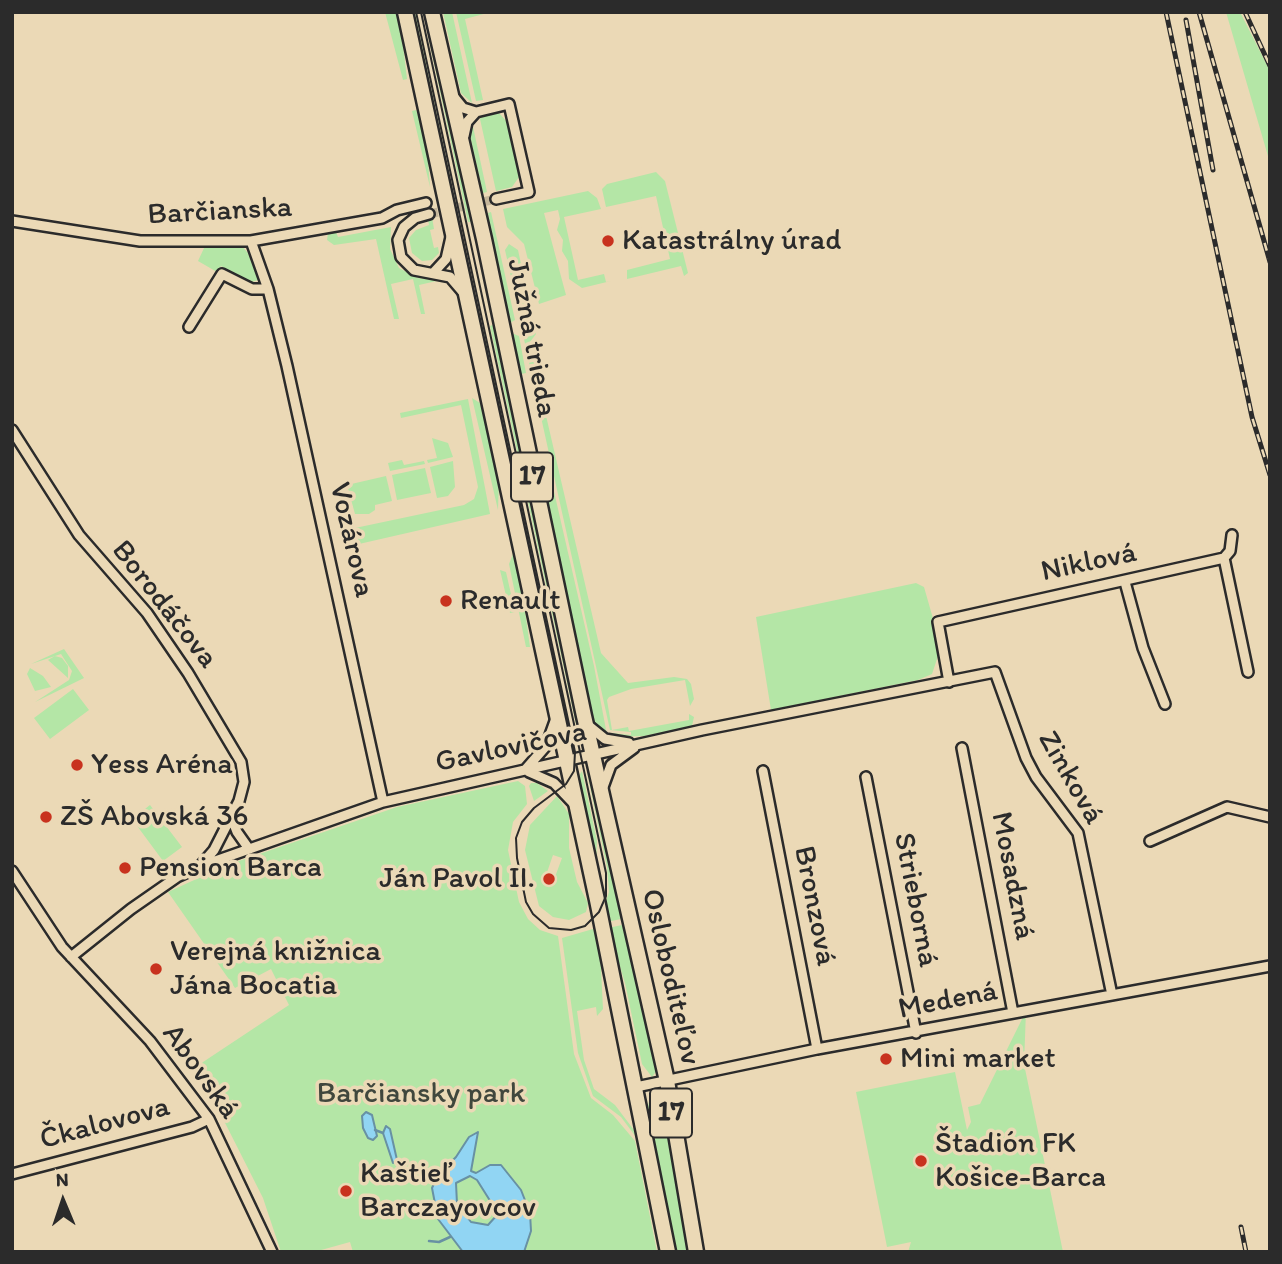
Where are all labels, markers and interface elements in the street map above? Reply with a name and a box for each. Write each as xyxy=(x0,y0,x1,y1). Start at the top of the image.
street label: Barčianska xyxy=(147,190,293,234)
place label: Katastrálny úrad xyxy=(622,223,841,259)
marker: Katastrálny úrad xyxy=(600,233,616,249)
street label: Južná trieda xyxy=(498,256,564,420)
road number: 17 xyxy=(511,452,553,502)
street label: Vozárova xyxy=(320,479,382,601)
street label: Borodáčova xyxy=(103,534,225,676)
street label: Niklová xyxy=(1038,535,1140,591)
place label: Renault xyxy=(460,583,560,619)
marker: Renault xyxy=(438,593,454,609)
street label: Gavlovičova xyxy=(432,714,590,782)
street label: Zinková xyxy=(1029,725,1111,831)
place label: Yess Aréna xyxy=(91,747,233,783)
marker: Yess Aréna xyxy=(69,757,85,773)
place label: ZŠ Abovská 36 xyxy=(60,799,248,835)
marker: ZŠ Abovská 36 xyxy=(38,809,54,825)
street label: Mosadzná xyxy=(982,809,1042,943)
street label: Strieborná xyxy=(884,830,946,970)
street label: Bronzová xyxy=(785,843,843,969)
place label: Pension Barca xyxy=(139,850,322,886)
marker: Pension Barca xyxy=(117,860,133,876)
place label: Ján Pavol II. xyxy=(379,861,535,897)
marker: Ján Pavol II. xyxy=(541,871,557,887)
street label: Osloboditeľov xyxy=(632,885,708,1069)
place label: Verejná knižnica Jána Bocatia xyxy=(170,934,381,1004)
marker: Verejná knižnica Jána Bocatia xyxy=(148,961,164,977)
street label: Medená xyxy=(895,974,1001,1028)
street label: Abovská xyxy=(153,1017,247,1127)
place label: Mini market xyxy=(900,1041,1056,1077)
marker: Mini market xyxy=(878,1051,894,1067)
park label: Barčiansky park xyxy=(317,1076,525,1112)
road number: 17 xyxy=(650,1088,692,1138)
street label: Čkalovova xyxy=(36,1089,174,1159)
place label: Štadión FK Košice-Barca xyxy=(935,1126,1106,1196)
marker: Štadión FK Košice-Barca xyxy=(913,1153,929,1169)
place label: Kaštieľ Barczayovcov xyxy=(360,1156,536,1226)
north arrow xyxy=(28,1166,98,1236)
text: N xyxy=(55,1168,69,1191)
marker: Kaštieľ Barczayovcov xyxy=(338,1183,354,1199)

